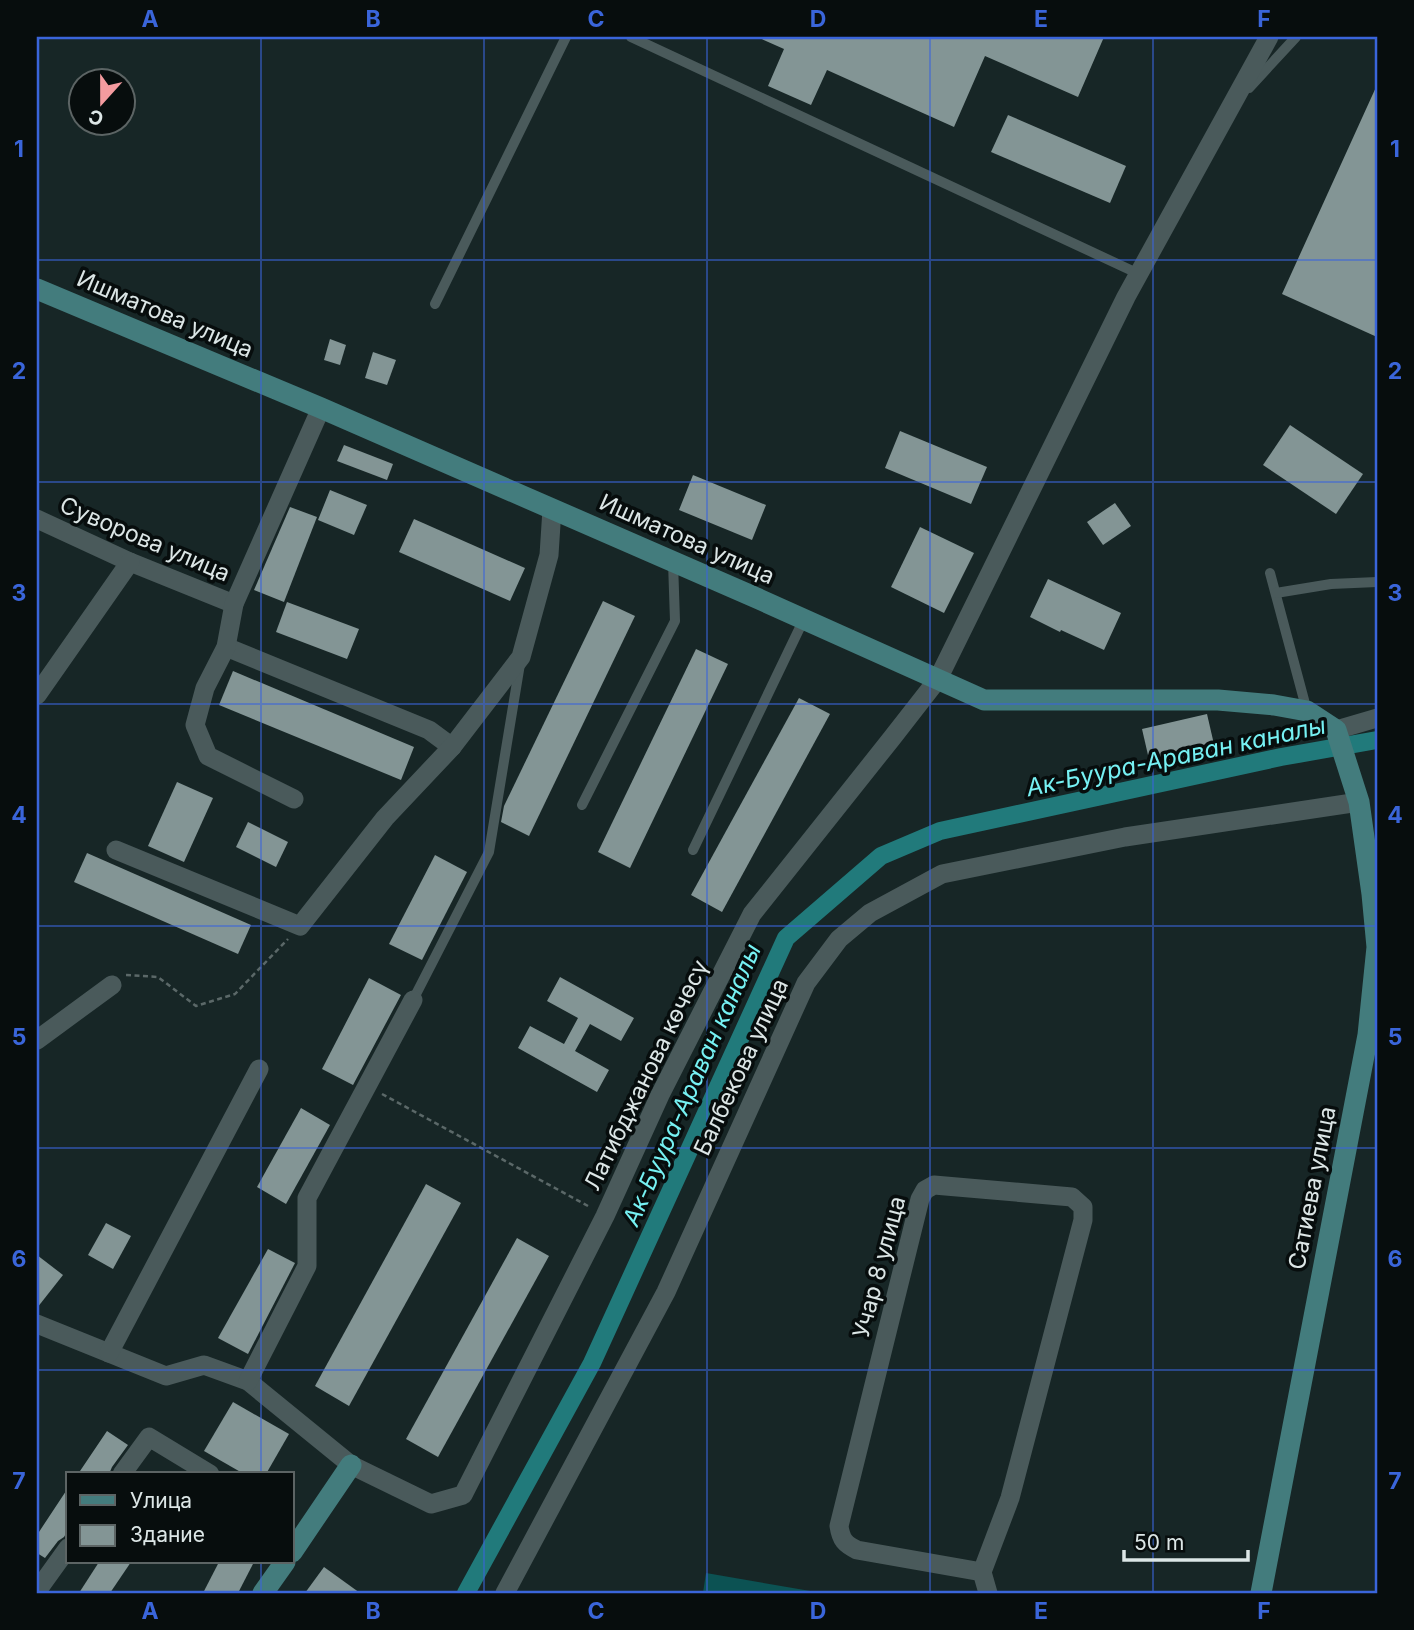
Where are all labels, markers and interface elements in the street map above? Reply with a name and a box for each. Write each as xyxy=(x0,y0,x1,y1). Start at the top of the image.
text: A xyxy=(141,5,159,33)
text: B xyxy=(365,5,381,33)
text: C xyxy=(587,5,605,33)
text: D xyxy=(810,5,826,33)
text: E xyxy=(1034,5,1048,33)
text: F xyxy=(1257,5,1271,33)
north arrow xyxy=(66,66,136,136)
text: С xyxy=(85,104,107,131)
text: 1 xyxy=(14,135,24,163)
text: 1 xyxy=(1390,135,1400,163)
street label: Ишматова улица xyxy=(73,264,257,364)
text: 2 xyxy=(12,357,26,385)
text: 2 xyxy=(1388,357,1402,385)
street label: Ишматова улица xyxy=(595,488,779,590)
street label: Суворова улица xyxy=(56,491,234,587)
text: 3 xyxy=(12,579,26,607)
text: 3 xyxy=(1388,579,1402,607)
water label: Ак-Буура-Араван каналы xyxy=(1022,711,1328,803)
text: 4 xyxy=(11,801,27,829)
text: 4 xyxy=(1387,801,1403,829)
water label: Ак-Буура-Араван каналы xyxy=(616,939,767,1231)
street label: Латибджанова көчөсү xyxy=(578,955,714,1195)
street label: Балбекова улица xyxy=(688,974,794,1160)
text: 5 xyxy=(12,1023,26,1051)
text: 5 xyxy=(1388,1023,1402,1051)
street label: Сатиева улица xyxy=(1282,1104,1342,1272)
street label: Учар 8 улица xyxy=(847,1193,911,1341)
text: 6 xyxy=(12,1245,26,1273)
text: 6 xyxy=(1388,1245,1402,1273)
text: 7 xyxy=(12,1467,26,1495)
text: 7 xyxy=(1388,1467,1402,1495)
legend xyxy=(66,1472,294,1564)
text: Улица xyxy=(130,1488,192,1513)
scale bar xyxy=(1124,1518,1248,1562)
text: Здание xyxy=(130,1522,205,1547)
text: 50 m xyxy=(1134,1530,1184,1555)
text: A xyxy=(141,1597,159,1625)
text: B xyxy=(365,1597,381,1625)
text: C xyxy=(587,1597,605,1625)
text: D xyxy=(810,1597,826,1625)
text: E xyxy=(1034,1597,1048,1625)
text: F xyxy=(1257,1597,1271,1625)

